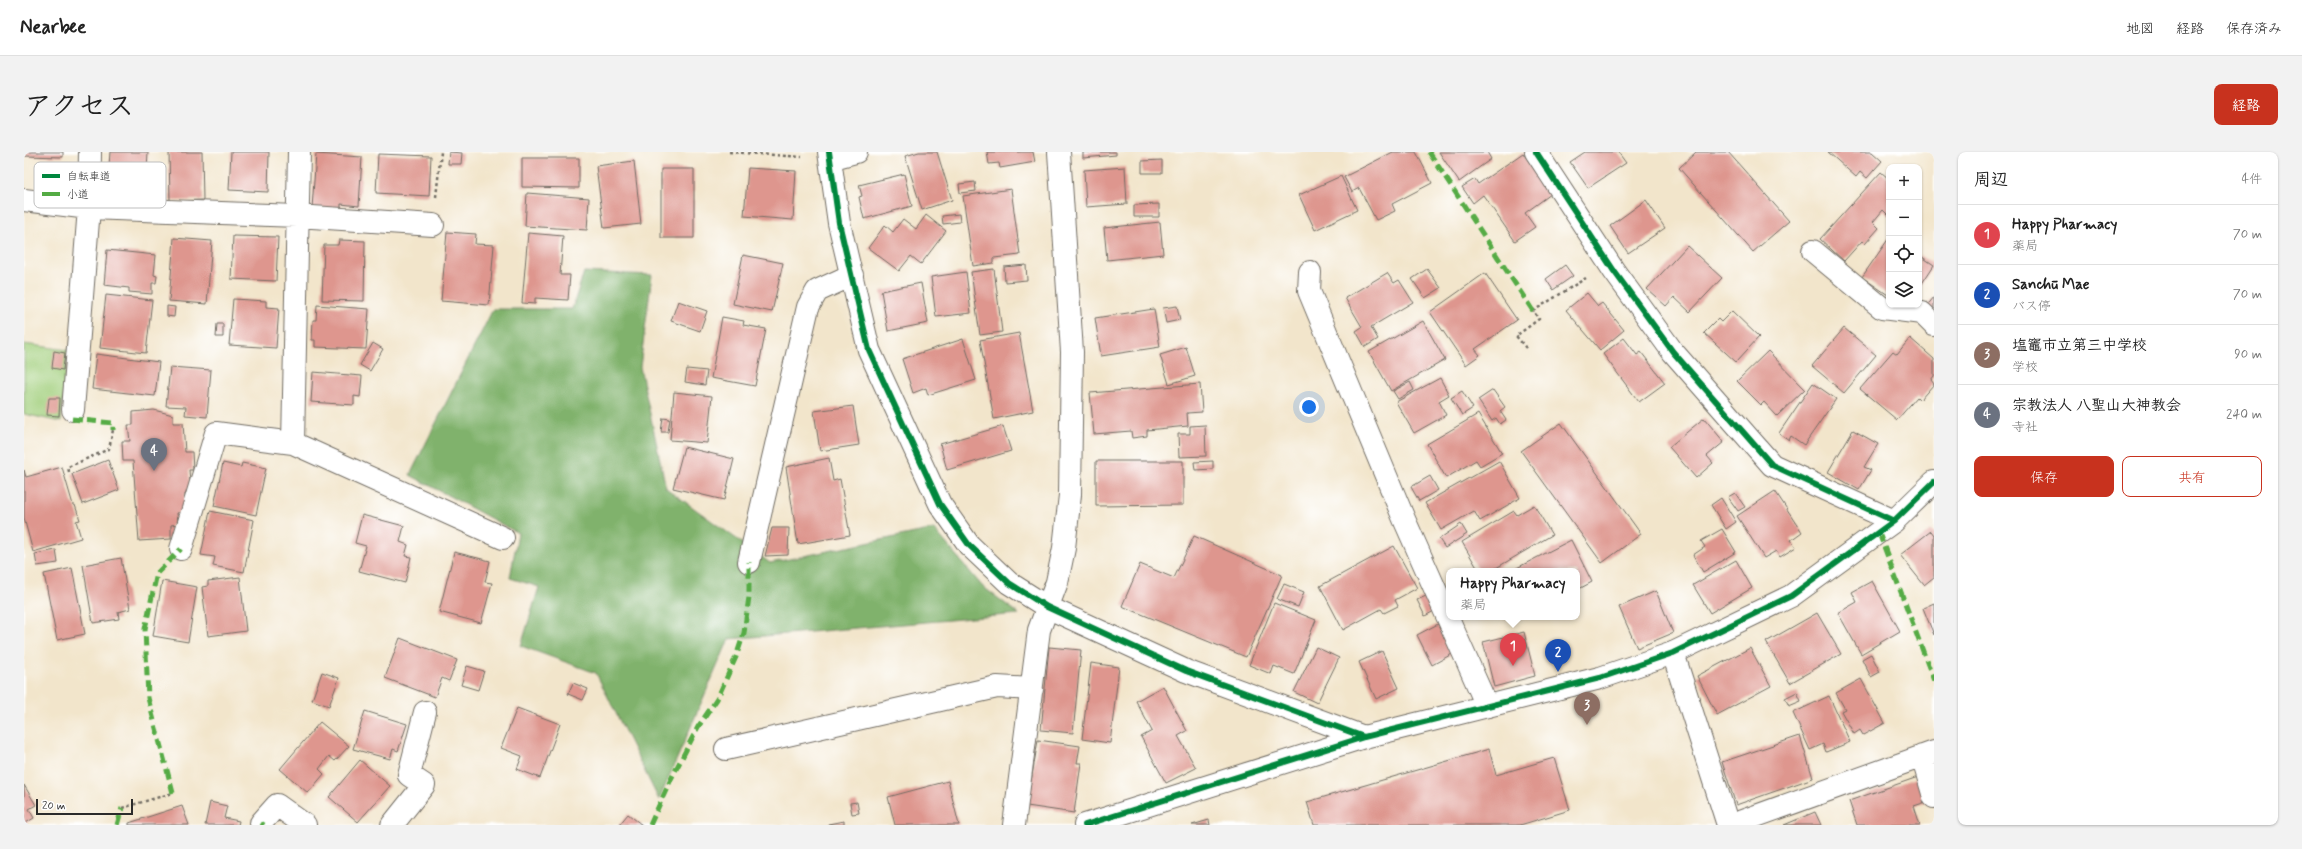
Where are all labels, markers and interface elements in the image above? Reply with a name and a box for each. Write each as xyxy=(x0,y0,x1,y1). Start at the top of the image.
text: Nearbee xyxy=(20,15,86,40)
text: 地図 xyxy=(2126,20,2154,38)
text: 経路 xyxy=(2176,20,2204,38)
text: 保存済み xyxy=(2226,20,2282,38)
button: 経路 xyxy=(2214,84,2278,125)
text: アクセス xyxy=(24,89,134,126)
legend xyxy=(34,162,166,208)
map controls xyxy=(1886,164,1922,308)
button: + xyxy=(1886,164,1922,200)
text: 周辺 xyxy=(1974,169,2008,191)
text: 自転車道 xyxy=(67,170,111,184)
text: 4件 xyxy=(2241,171,2262,188)
text: 小道 xyxy=(67,188,89,202)
button: − xyxy=(1886,200,1922,236)
text: Happy Pharmacy xyxy=(2012,215,2117,235)
text: 1 xyxy=(1984,226,1990,243)
text: 70 m xyxy=(2233,226,2262,243)
button: locate xyxy=(1886,236,1922,272)
text: 薬局 xyxy=(2012,238,2038,255)
button: layers xyxy=(1886,272,1922,308)
text: Sanchū Mae xyxy=(2012,275,2090,295)
text: 2 xyxy=(1984,286,1990,303)
text: 70 m xyxy=(2233,286,2262,303)
text: バス停 xyxy=(2012,298,2051,315)
text: 塩竈市立第三中学校 xyxy=(2012,336,2147,356)
text: 3 xyxy=(1984,346,1990,363)
text: 90 m xyxy=(2234,346,2262,363)
text: 学校 xyxy=(2012,359,2038,376)
text: 宗教法人 八聖山大神教会 xyxy=(2012,396,2181,416)
your location xyxy=(1299,397,1319,417)
text: 4 xyxy=(1983,406,1991,423)
text: 240 m xyxy=(2226,406,2262,423)
text: 寺社 xyxy=(2012,419,2038,436)
pin: 4 xyxy=(141,438,167,471)
button: 保存 xyxy=(1974,456,2114,497)
button: 共有 xyxy=(2122,456,2262,497)
popup xyxy=(1446,568,1580,620)
text: Happy Pharmacy xyxy=(1460,574,1566,594)
text: 薬局 xyxy=(1460,597,1486,614)
pin: 1 xyxy=(1500,633,1526,666)
pin: 2 xyxy=(1545,639,1571,672)
pin: 3 xyxy=(1574,692,1600,725)
scale bar xyxy=(36,797,133,816)
text: 20 m xyxy=(42,799,65,813)

